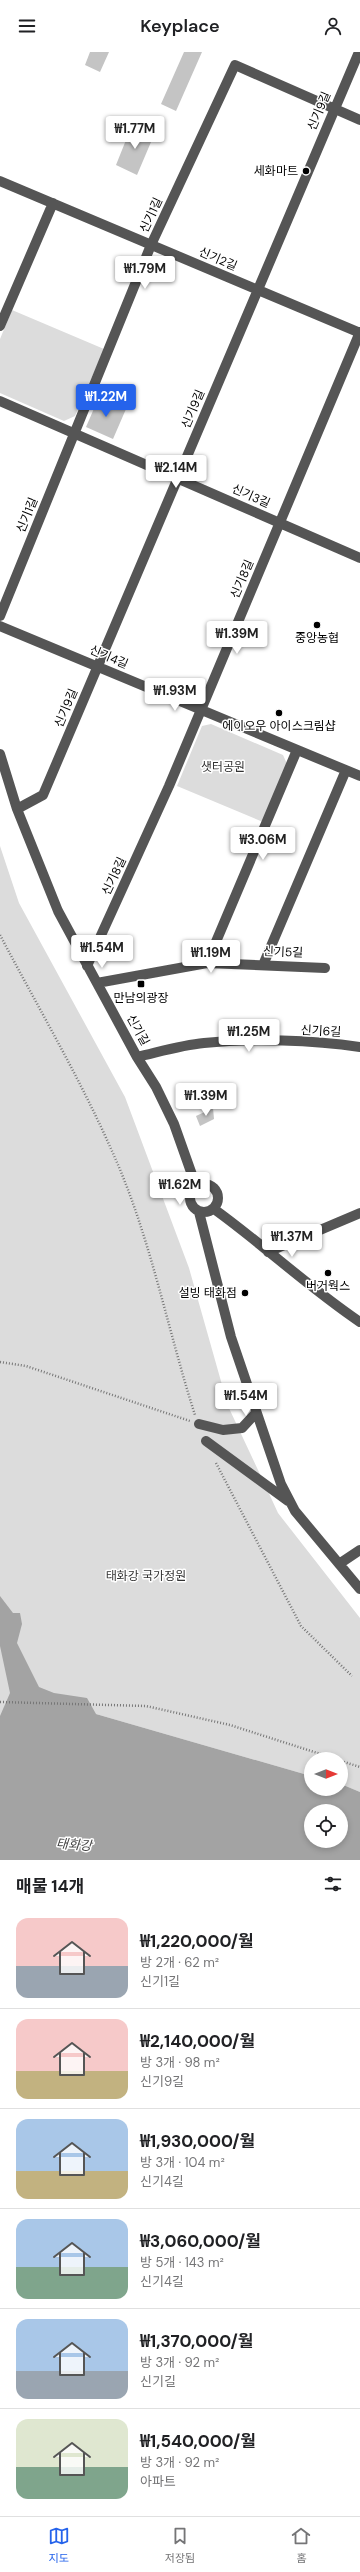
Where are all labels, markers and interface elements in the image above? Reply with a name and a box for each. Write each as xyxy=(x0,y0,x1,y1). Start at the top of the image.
text: Keyplace xyxy=(140,14,220,38)
icon: menu xyxy=(16,15,38,37)
icon: person xyxy=(322,15,344,37)
street label: 신기9길 xyxy=(304,89,334,133)
pin: ₩1.77M xyxy=(102,116,168,150)
text: ₩1.77M xyxy=(115,120,155,137)
place label: 세화마트 xyxy=(254,163,298,179)
marker: 세화마트 xyxy=(301,166,311,176)
street label: 신기1길 xyxy=(136,195,166,235)
street label: 신기2길 xyxy=(196,244,240,274)
pin: ₩1.79M xyxy=(112,256,178,290)
text: ₩1.79M xyxy=(124,260,166,277)
pin: ₩1.22M xyxy=(73,384,139,418)
street label: 신기9길 xyxy=(178,387,208,431)
text: ₩1.22M xyxy=(85,388,127,405)
pin: ₩2.14M xyxy=(143,455,209,489)
text: ₩2.14M xyxy=(155,459,197,476)
street label: 신기3길 xyxy=(229,481,273,511)
street label: 신기1길 xyxy=(13,495,41,535)
street label: 신기8길 xyxy=(227,557,257,601)
marker: 중앙농협 xyxy=(312,620,322,630)
pin: ₩1.39M xyxy=(204,621,270,655)
text: ₩1.39M xyxy=(216,625,258,642)
place label: 중앙농협 xyxy=(295,630,339,646)
street label: 신기4길 xyxy=(87,642,131,672)
pin: ₩1.93M xyxy=(142,678,208,712)
text: ₩1.93M xyxy=(154,682,196,699)
street label: 신기9길 xyxy=(51,686,81,730)
marker: 에이오우 아이스크림샵 xyxy=(274,708,284,718)
place label: 에이오우 아이스크림샵 xyxy=(222,718,336,734)
park label: 샛터공원 xyxy=(201,759,245,775)
pin: ₩3.06M xyxy=(230,827,296,861)
text: ₩3.06M xyxy=(239,831,287,848)
street label: 신기8길 xyxy=(98,854,130,898)
pin: ₩1.54M xyxy=(69,935,135,969)
text: ₩1.54M xyxy=(80,939,124,956)
pin: ₩1.19M xyxy=(178,940,244,974)
street label: 신기5길 xyxy=(263,943,303,961)
text: ₩1.19M xyxy=(191,944,231,961)
marker: 만남의광장 xyxy=(136,979,146,989)
place label: 만남의광장 xyxy=(113,990,169,1006)
street label: 신기길 xyxy=(123,1012,153,1048)
pin: ₩1.25M xyxy=(216,1019,282,1053)
street label: 신기6길 xyxy=(300,1022,342,1040)
text: ₩1.25M xyxy=(228,1023,270,1040)
pin: ₩1.39M xyxy=(173,1083,239,1117)
text: ₩1.39M xyxy=(185,1087,227,1104)
pin: ₩1.62M xyxy=(147,1172,213,1206)
text: ₩1.62M xyxy=(159,1176,201,1193)
pin: ₩1.37M xyxy=(259,1224,325,1258)
text: ₩1.37M xyxy=(271,1228,313,1245)
marker: 버거웍스 xyxy=(323,1268,333,1278)
place label: 버거웍스 xyxy=(306,1278,350,1294)
place label: 설빙 태화점 xyxy=(179,1285,237,1301)
marker: 설빙 태화점 xyxy=(240,1288,250,1298)
pin: ₩1.54M xyxy=(213,1383,279,1417)
text: ₩1.54M xyxy=(224,1387,268,1404)
park label: 태화강 국가정원 xyxy=(106,1568,186,1584)
north arrow xyxy=(304,1752,348,1796)
map controls xyxy=(304,1752,348,1848)
button: locate xyxy=(304,1804,348,1848)
water label: 태화강 xyxy=(55,1835,94,1854)
icon: filters xyxy=(322,1873,344,1895)
text: 매물 14개 xyxy=(16,1875,84,1897)
text: ₩1,220,000/월 xyxy=(140,1930,254,1952)
icon: home xyxy=(48,1934,96,1982)
text: 방 2개 · 62 m² xyxy=(140,1954,219,1971)
text: 신기1길 xyxy=(140,1973,180,1990)
text: ₩2,140,000/월 xyxy=(140,2030,255,2052)
icon: home xyxy=(48,2035,96,2083)
text: 방 3개 · 98 m² xyxy=(140,2054,220,2071)
text: 신기9길 xyxy=(140,2073,184,2090)
text: ₩1,930,000/월 xyxy=(140,2130,255,2152)
icon: home xyxy=(48,2135,96,2183)
text: 방 3개 · 104 m² xyxy=(140,2154,225,2171)
text: 신기4길 xyxy=(140,2173,184,2190)
text: ₩3,060,000/월 xyxy=(140,2230,261,2252)
icon: home xyxy=(48,2235,96,2283)
text: 방 5개 · 143 m² xyxy=(140,2254,224,2271)
text: 신기4길 xyxy=(140,2273,184,2290)
text: ₩1,370,000/월 xyxy=(140,2330,253,2352)
icon: home xyxy=(48,2335,96,2383)
text: 방 3개 · 92 m² xyxy=(140,2354,219,2371)
text: 신기길 xyxy=(140,2373,176,2390)
text: ₩1,540,000/월 xyxy=(140,2430,256,2452)
icon: home xyxy=(48,2435,96,2483)
text: 방 3개 · 92 m² xyxy=(140,2454,219,2471)
text: 아파트 xyxy=(140,2473,176,2490)
tab: 지도 xyxy=(48,2525,70,2565)
tab: 저장됨 xyxy=(165,2525,195,2565)
tab: 홈 xyxy=(290,2525,312,2565)

